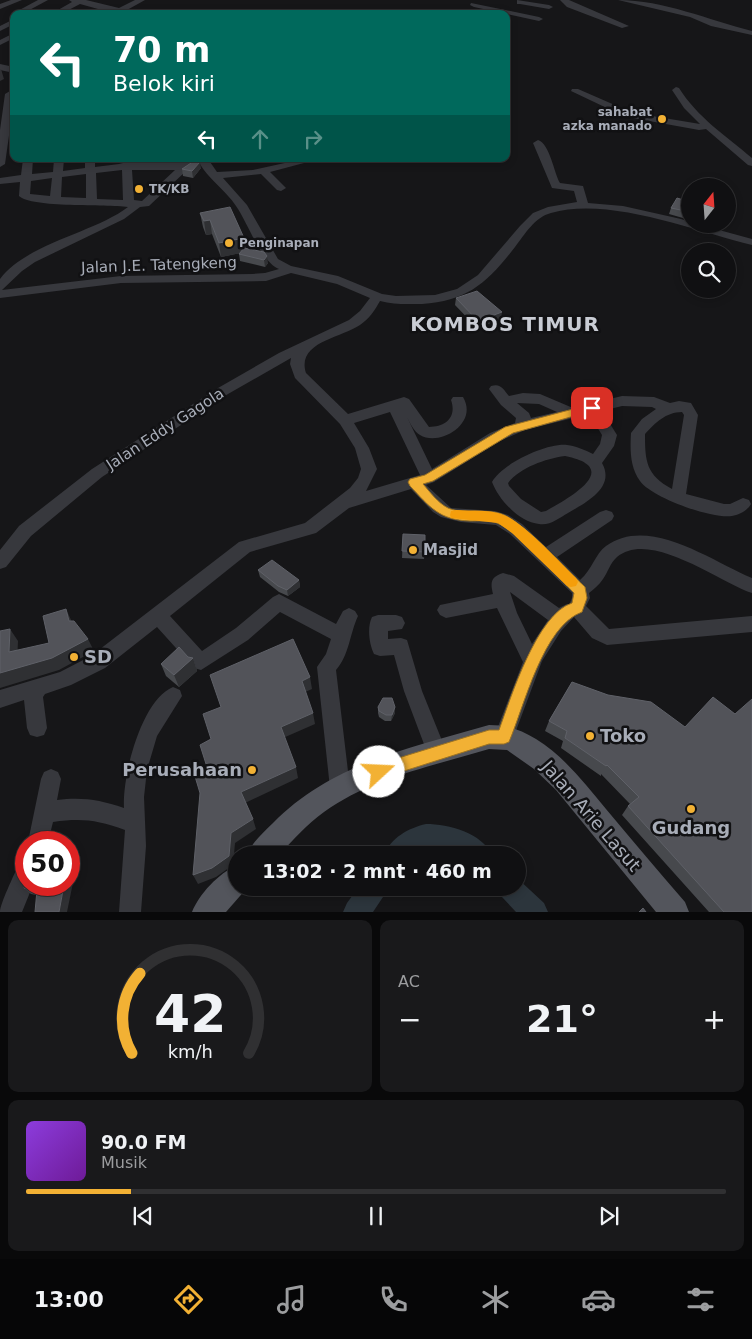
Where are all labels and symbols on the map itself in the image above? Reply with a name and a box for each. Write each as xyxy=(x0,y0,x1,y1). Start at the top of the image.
place label: sahabat azka manado xyxy=(563,105,652,133)
marker: sahabat azka manado xyxy=(656,113,668,125)
north arrow xyxy=(681,178,736,232)
place label: TK/KB xyxy=(149,182,189,196)
marker: TK/KB xyxy=(133,183,145,195)
place label: Penginapan xyxy=(239,236,319,250)
marker: Penginapan xyxy=(223,237,235,249)
street label: Jalan J.E. Tatengkeng xyxy=(80,253,237,277)
district label: KOMBOS TIMUR xyxy=(410,312,600,336)
street label: Jalan Eddy Gagola xyxy=(102,384,227,474)
pin xyxy=(571,387,613,429)
place label: Masjid xyxy=(423,541,478,559)
marker: Masjid xyxy=(407,544,419,556)
place label: SD xyxy=(84,646,112,667)
marker: SD xyxy=(68,651,80,663)
place label: Toko xyxy=(600,725,646,746)
marker: Toko xyxy=(584,730,596,742)
position arrow xyxy=(352,745,404,797)
street label: Jalan Arie Lasut xyxy=(537,755,645,875)
place label: Perusahaan xyxy=(122,759,242,780)
marker: Perusahaan xyxy=(246,764,258,776)
marker: Gudang xyxy=(685,803,697,815)
place label: Gudang xyxy=(652,817,730,838)
speed limit sign: 50 xyxy=(15,831,80,896)

